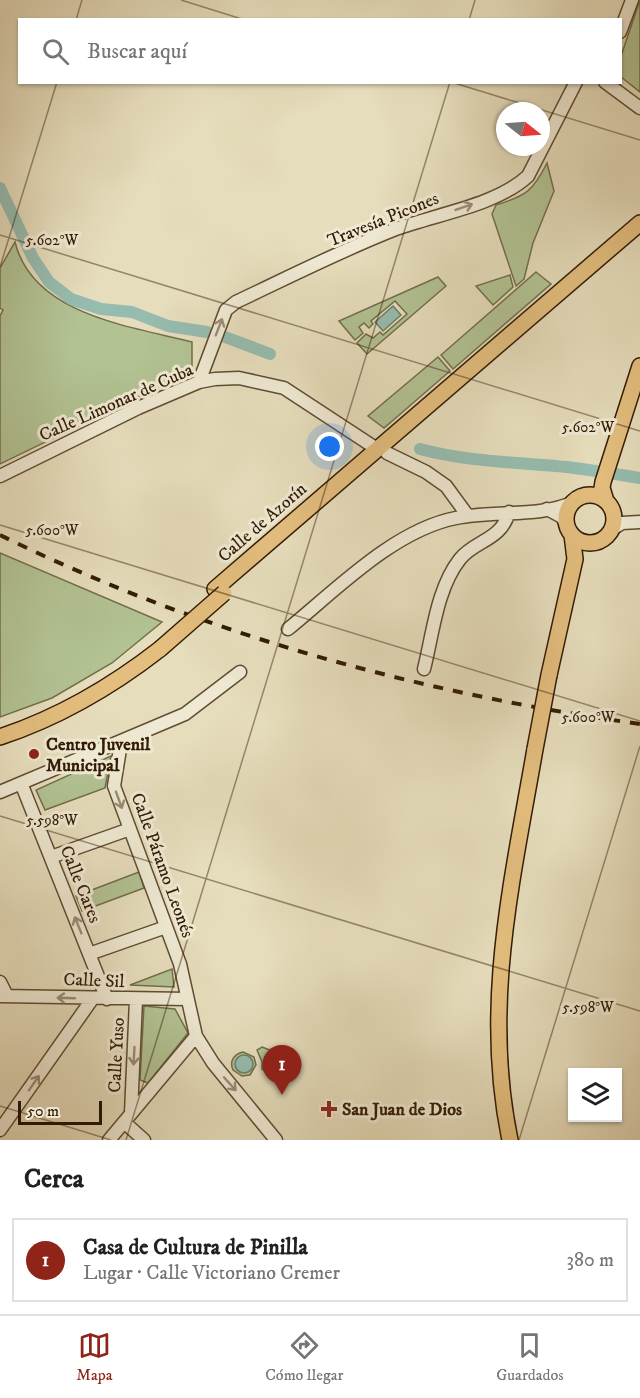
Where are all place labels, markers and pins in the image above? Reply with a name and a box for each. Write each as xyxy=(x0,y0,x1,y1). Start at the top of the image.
place label: Centro Juvenil Municipal xyxy=(46,734,151,777)
marker: Centro Juvenil Municipal xyxy=(27,747,41,761)
pin: 1 xyxy=(262,1046,302,1095)
place label: San Juan de Dios xyxy=(342,1099,462,1121)
marker: San Juan de Dios xyxy=(320,1100,338,1118)

